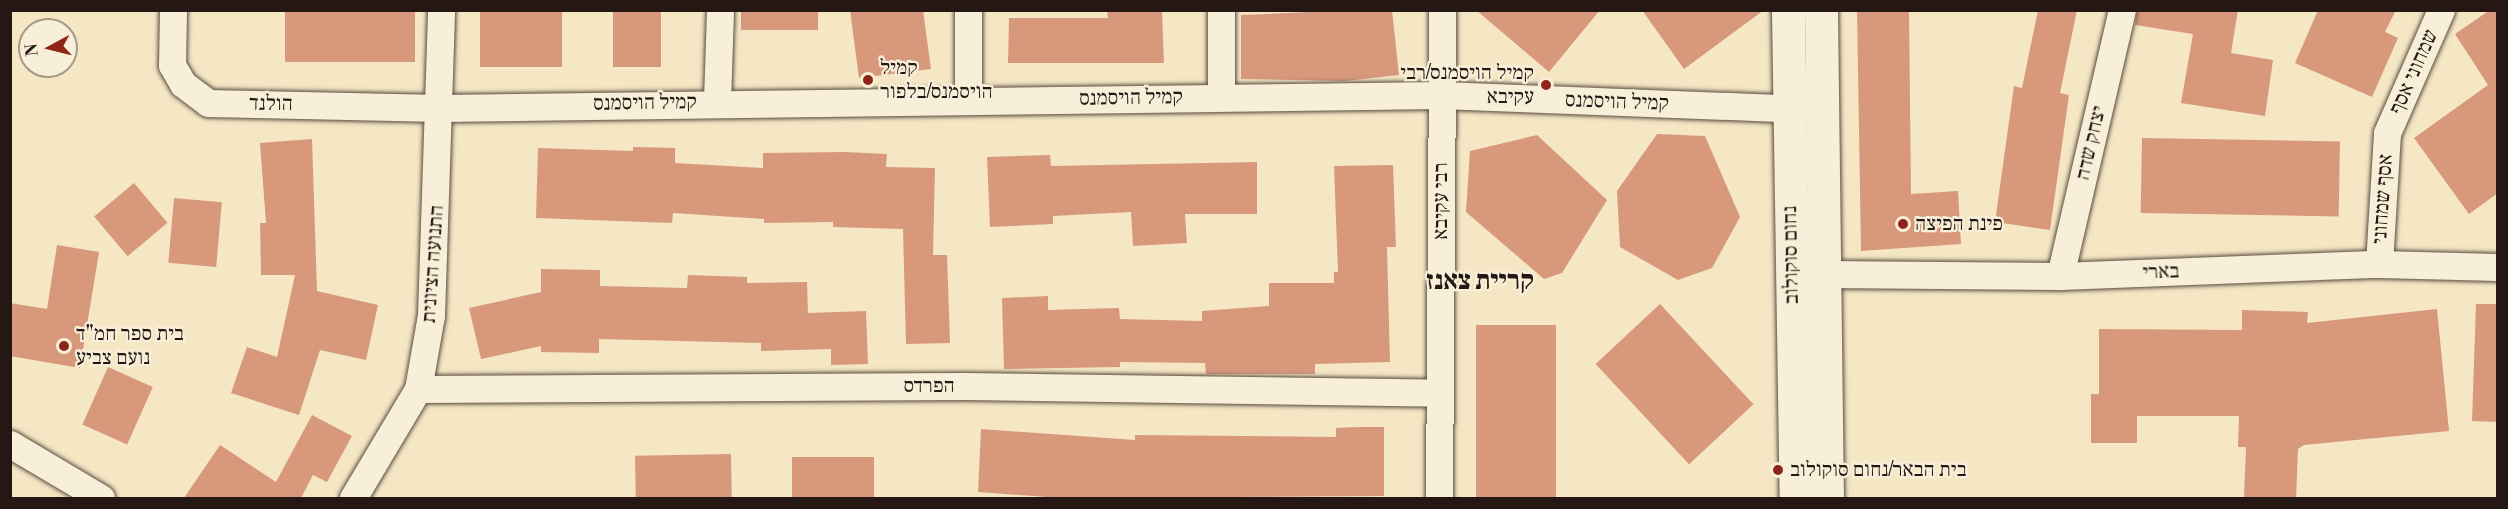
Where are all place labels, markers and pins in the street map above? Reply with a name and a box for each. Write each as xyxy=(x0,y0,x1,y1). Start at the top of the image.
place label: קמיל הויסמנס/בלפור xyxy=(880,55,993,105)
place label: קמיל הויסמנס/רבי עקיבא xyxy=(1400,60,1534,110)
marker: קמיל הויסמנס/בלפור xyxy=(861,73,875,87)
marker: קמיל הויסמנס/רבי עקיבא xyxy=(1539,78,1553,92)
place label: פינת הפיצה xyxy=(1915,211,2003,237)
marker: פינת הפיצה xyxy=(1896,217,1910,231)
place label: בית ספר חמ"ד נועם צביע xyxy=(76,321,184,371)
marker: בית ספר חמ"ד נועם צביע xyxy=(57,339,71,353)
place label: בית הבאר/נחום סוקולוב xyxy=(1790,457,1967,483)
marker: בית הבאר/נחום סוקולוב xyxy=(1771,463,1785,477)

